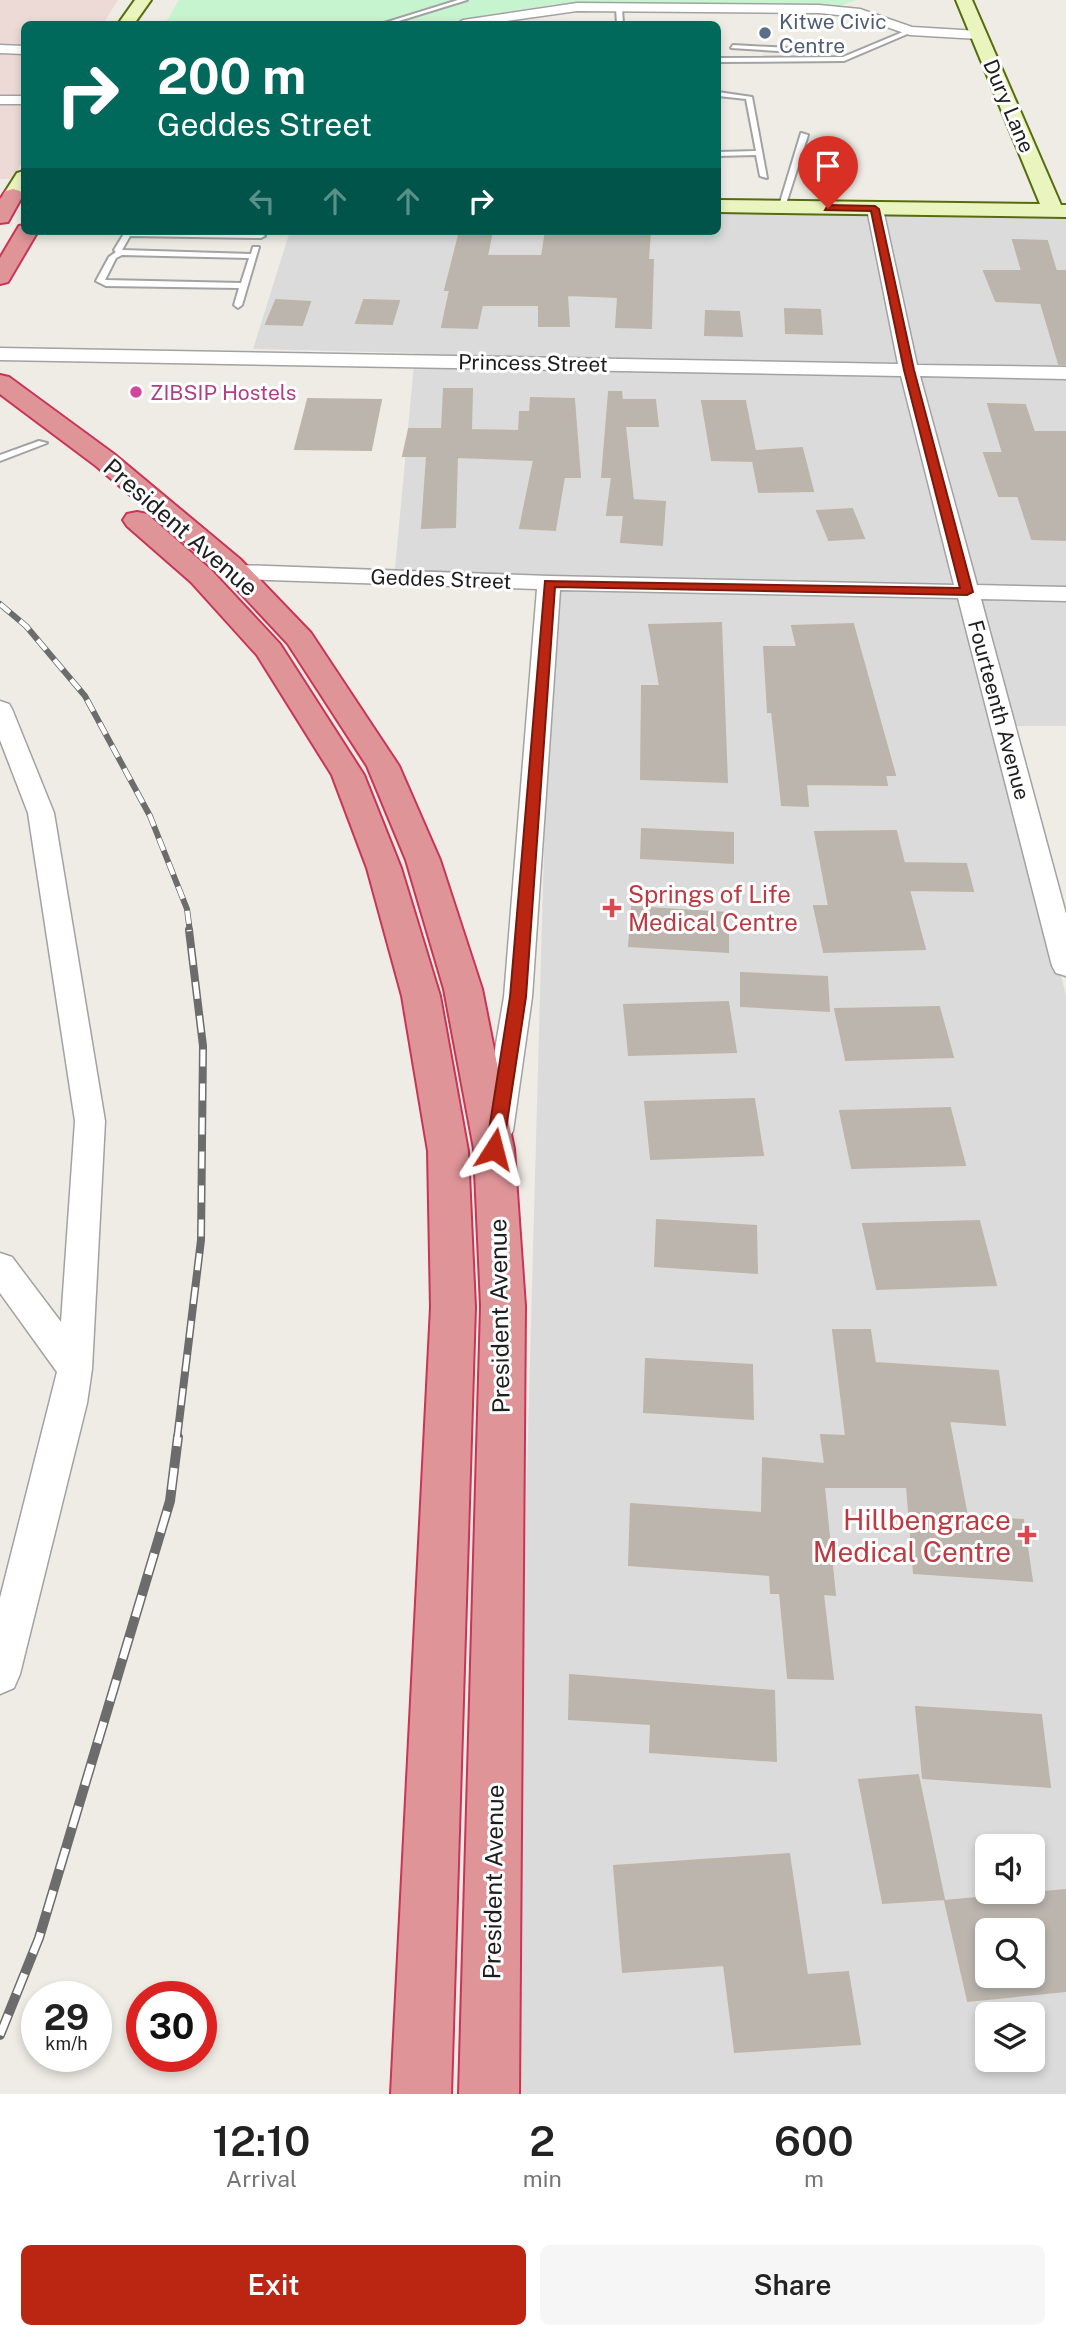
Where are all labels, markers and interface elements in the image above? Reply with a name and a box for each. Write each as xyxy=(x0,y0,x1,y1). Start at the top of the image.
place label: Kitwe Civic Centre xyxy=(779,9,887,58)
marker: Kitwe Civic Centre xyxy=(757,25,773,41)
text: 200 m xyxy=(157,47,306,105)
icon: right xyxy=(42,49,133,140)
street label: Dury Lane xyxy=(978,56,1040,156)
text: Geddes Street xyxy=(157,106,372,143)
pin xyxy=(798,136,858,208)
icon: arrive xyxy=(809,147,847,185)
icon: left xyxy=(243,182,281,220)
icon: ahead xyxy=(316,182,354,220)
icon: ahead xyxy=(389,182,427,220)
icon: right xyxy=(462,182,500,220)
street label: Princess Street xyxy=(458,349,608,377)
place label: ZIBSIP Hostels xyxy=(150,380,296,405)
marker: ZIBSIP Hostels xyxy=(128,384,144,400)
street label: President Avenue xyxy=(98,452,264,602)
street label: Geddes Street xyxy=(370,564,512,594)
street label: Fourteenth Avenue xyxy=(963,617,1035,803)
place label: Springs of Life Medical Centre xyxy=(628,880,798,936)
marker: Springs of Life Medical Centre xyxy=(602,898,622,918)
position arrow xyxy=(457,1112,531,1186)
street label: President Avenue xyxy=(483,1218,515,1414)
place label: Hillbengrace Medical Centre xyxy=(813,1503,1011,1568)
marker: Hillbengrace Medical Centre xyxy=(1017,1525,1037,1545)
street label: President Avenue xyxy=(477,1784,509,1980)
map controls xyxy=(975,1834,1045,2072)
button: sound xyxy=(975,1834,1045,1904)
button: search xyxy=(975,1918,1045,1988)
speed limit sign: 30 xyxy=(126,1981,217,2072)
text: 29 xyxy=(44,1997,89,2038)
button: layers xyxy=(975,2002,1045,2072)
text: km/h xyxy=(45,2033,88,2054)
text: 12:10 xyxy=(212,2116,310,2165)
text: 2 xyxy=(529,2116,555,2165)
text: 600 xyxy=(774,2116,854,2165)
text: Arrival xyxy=(226,2165,297,2192)
text: min xyxy=(523,2165,562,2192)
text: m xyxy=(804,2165,824,2192)
button: Exit xyxy=(21,2245,526,2325)
button: Share xyxy=(540,2245,1045,2325)

